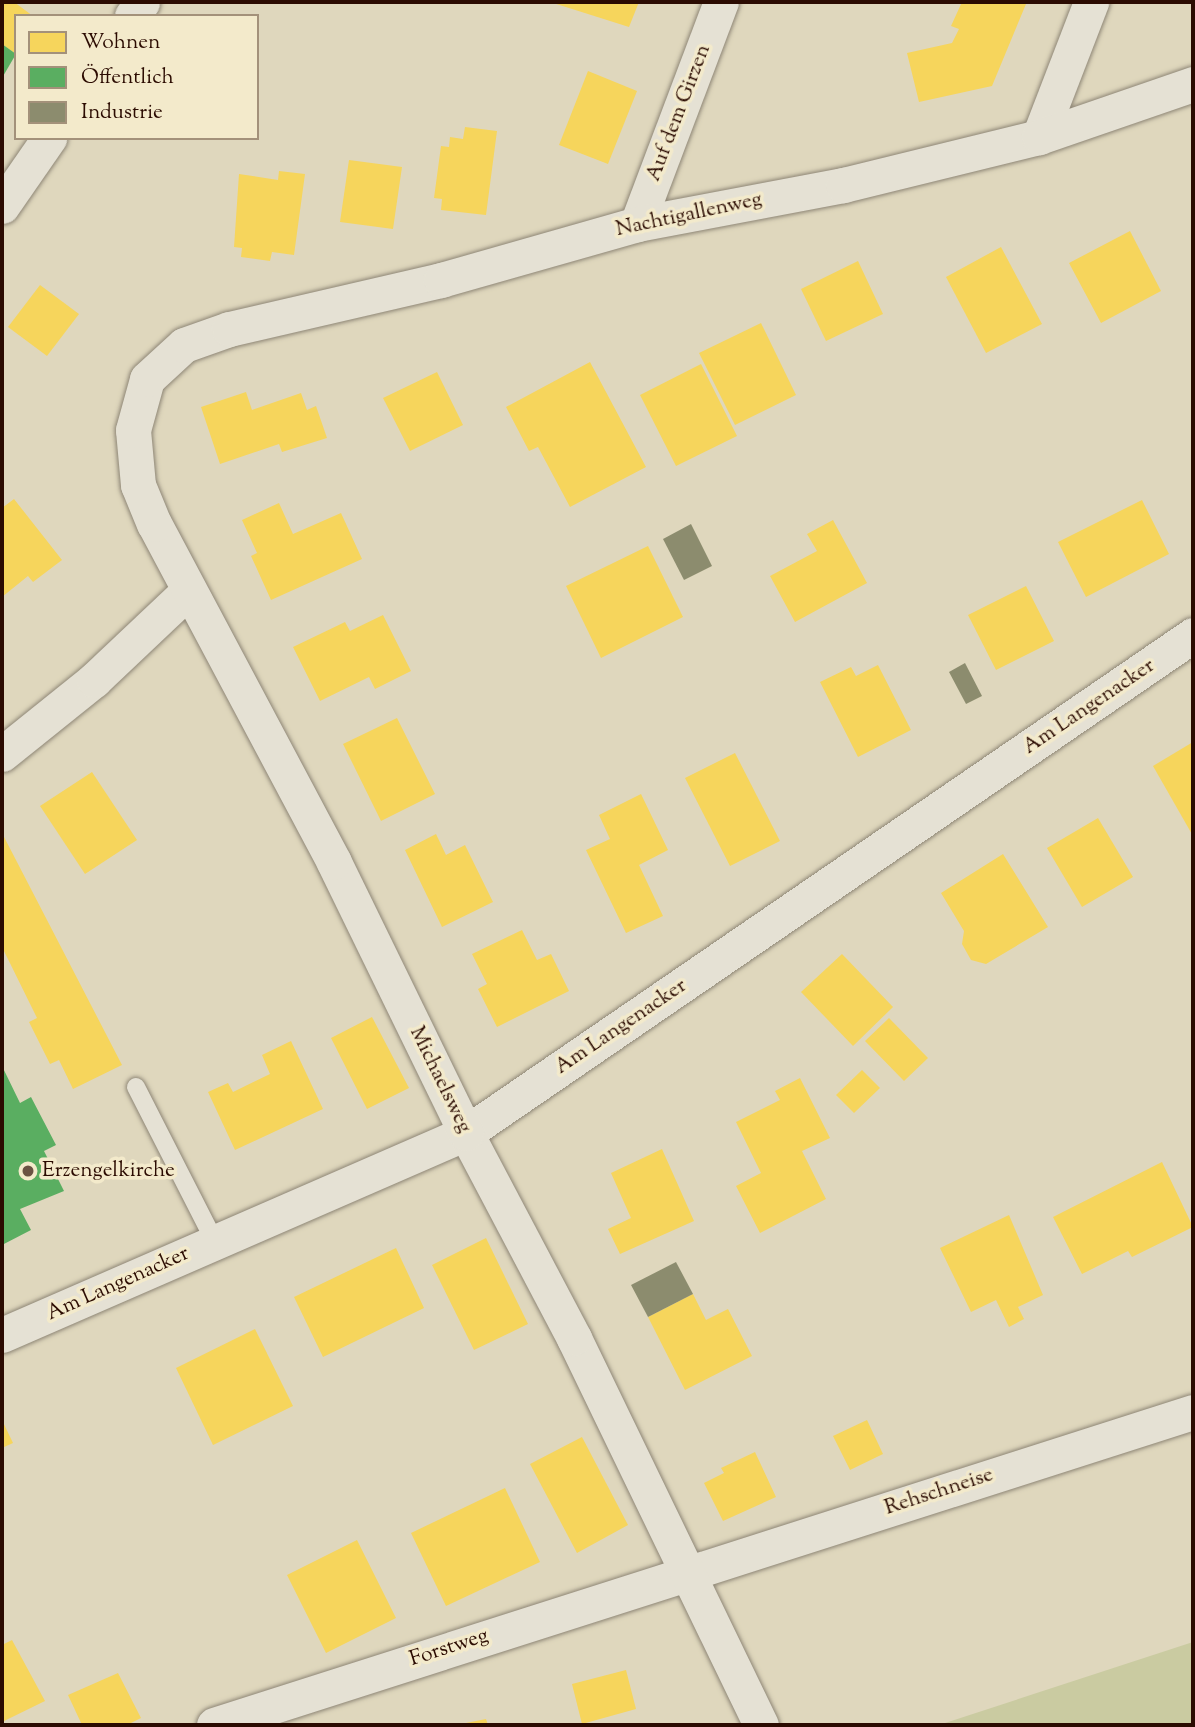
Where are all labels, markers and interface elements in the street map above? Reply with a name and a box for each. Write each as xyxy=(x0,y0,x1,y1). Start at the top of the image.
legend xyxy=(14,14,259,140)
text: Wohnen xyxy=(81,28,160,58)
street label: Auf dem Girzen xyxy=(641,41,717,185)
text: Öffentlich xyxy=(81,63,174,93)
text: Industrie xyxy=(81,98,163,128)
street label: Nachtigallenweg xyxy=(614,187,764,243)
street label: Am Langenacker xyxy=(1018,654,1160,760)
street label: Am Langenacker xyxy=(550,974,692,1080)
street label: Michaelsweg xyxy=(403,1023,477,1137)
place label: Erzengelkirche xyxy=(42,1158,175,1184)
marker: Erzengelkirche xyxy=(20,1163,36,1179)
street label: Am Langenacker xyxy=(43,1241,193,1327)
street label: Rehschneise xyxy=(882,1463,996,1521)
street label: Forstweg xyxy=(406,1623,492,1673)

